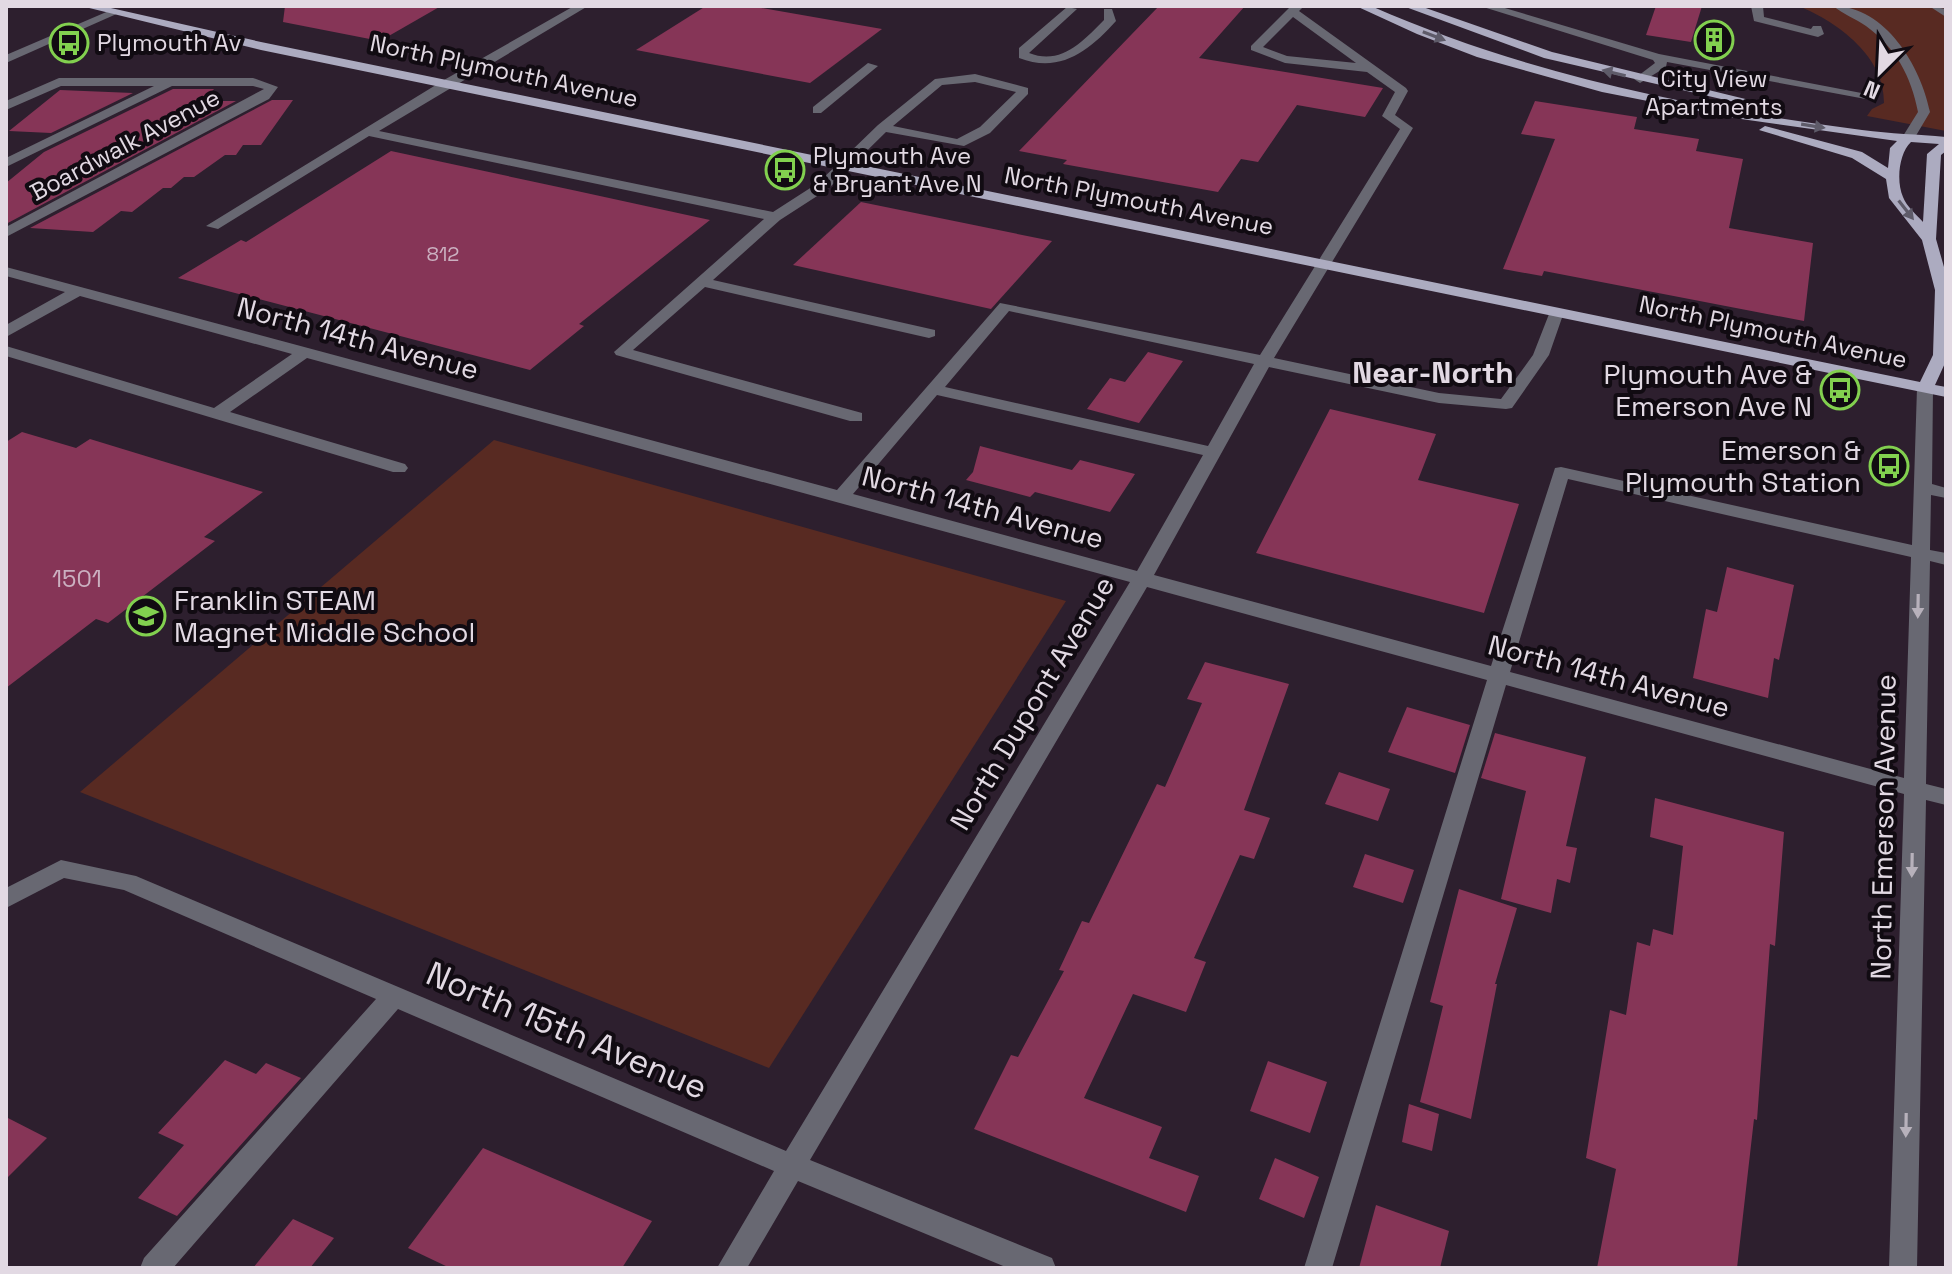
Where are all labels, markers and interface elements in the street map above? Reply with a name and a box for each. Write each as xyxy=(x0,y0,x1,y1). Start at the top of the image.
building icon: City View Apartments xyxy=(1693,19,1735,61)
bus stop icon: Plymouth Av xyxy=(48,22,90,64)
place label: Plymouth Av xyxy=(97,27,241,58)
street label: North Plymouth Avenue xyxy=(367,27,641,114)
one-way arrow xyxy=(1422,30,1446,43)
north arrow xyxy=(1840,32,1920,112)
place label: City View Apartments xyxy=(1645,63,1783,122)
one-way arrow xyxy=(1601,66,1626,78)
text: N xyxy=(1859,74,1884,106)
street label: Boardwalk Avenue xyxy=(24,81,225,208)
one-way arrow xyxy=(1801,120,1826,133)
place label: Plymouth Ave & Bryant Ave N xyxy=(813,140,982,199)
bus stop icon: Plymouth Ave & Bryant Ave N xyxy=(764,149,806,191)
street label: North Plymouth Avenue xyxy=(1002,159,1276,242)
one-way arrow xyxy=(1897,200,1913,220)
house number: 812 xyxy=(427,241,459,267)
street label: North 14th Avenue xyxy=(233,288,483,388)
street label: North Plymouth Avenue xyxy=(1636,288,1910,375)
district label: Near-North xyxy=(1352,353,1514,392)
place label: Plymouth Ave & Emerson Ave N xyxy=(1603,356,1812,424)
bus stop icon: Plymouth Ave & Emerson Ave N xyxy=(1819,369,1861,411)
place label: Emerson & Plymouth Station xyxy=(1625,432,1861,500)
bus stop icon: Emerson & Plymouth Station xyxy=(1868,445,1910,487)
street label: North 14th Avenue xyxy=(858,457,1108,557)
house number: 1501 xyxy=(52,563,102,594)
street label: North Dupont Avenue xyxy=(942,569,1122,837)
place label: Franklin STEAM Magnet Middle School xyxy=(174,582,475,650)
one-way arrow xyxy=(1912,594,1925,619)
school or university icon: Franklin STEAM Magnet Middle School xyxy=(125,595,167,637)
street label: North 14th Avenue xyxy=(1484,626,1734,726)
street label: North Emerson Avenue xyxy=(1862,674,1904,980)
one-way arrow xyxy=(1906,853,1918,878)
street label: North 15th Avenue xyxy=(420,952,714,1109)
one-way arrow xyxy=(1900,1113,1913,1138)

